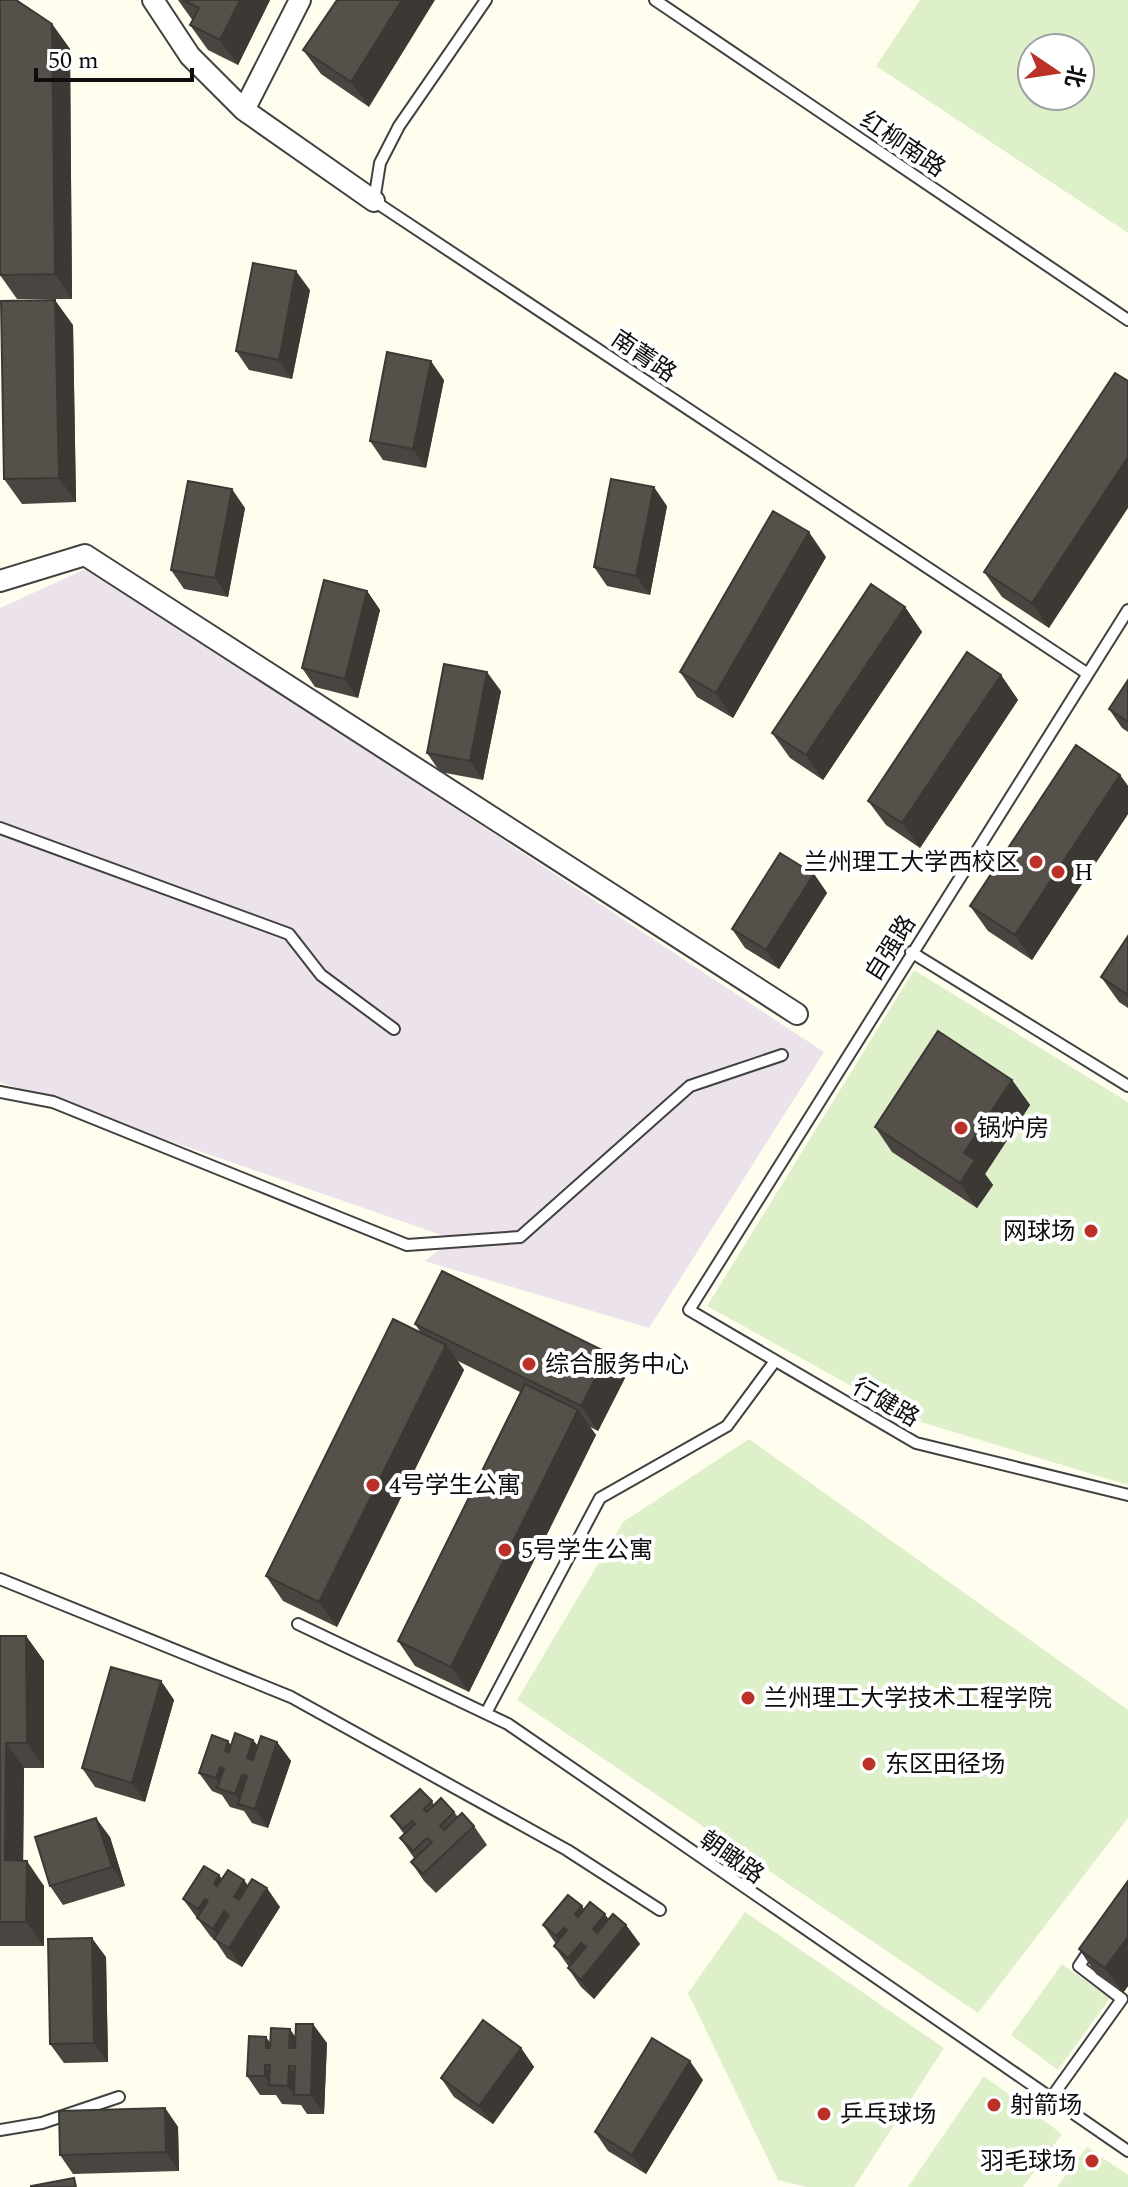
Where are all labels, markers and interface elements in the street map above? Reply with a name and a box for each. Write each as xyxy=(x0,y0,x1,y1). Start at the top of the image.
scale bar xyxy=(36,32,192,82)
north arrow xyxy=(1016,32,1096,112)
text: 50 m xyxy=(48,43,99,79)
text: 北 xyxy=(1055,62,1093,91)
street label: 红柳南路 xyxy=(853,103,952,187)
street label: 南菁路 xyxy=(604,322,683,392)
place label: 兰州理工大学西校区 xyxy=(804,845,1020,881)
marker: 兰州理工大学西校区 xyxy=(1027,853,1045,871)
place label: H xyxy=(1074,855,1093,891)
marker: H xyxy=(1049,863,1067,881)
street label: 自强路 xyxy=(857,908,925,989)
place label: 锅炉房 xyxy=(977,1111,1049,1147)
marker: 锅炉房 xyxy=(952,1119,970,1137)
place label: 网球场 xyxy=(1003,1214,1075,1250)
marker: 网球场 xyxy=(1082,1222,1100,1240)
place label: 综合服务中心 xyxy=(545,1347,689,1383)
marker: 综合服务中心 xyxy=(520,1355,538,1373)
street label: 行健路 xyxy=(845,1369,926,1436)
place label: 4号学生公寓 xyxy=(389,1468,521,1504)
marker: 4号学生公寓 xyxy=(364,1476,382,1494)
place label: 5号学生公寓 xyxy=(521,1533,653,1569)
marker: 5号学生公寓 xyxy=(496,1541,514,1559)
place label: 兰州理工大学技术工程学院 xyxy=(764,1681,1052,1717)
marker: 兰州理工大学技术工程学院 xyxy=(739,1689,757,1707)
place label: 东区田径场 xyxy=(885,1747,1005,1783)
marker: 东区田径场 xyxy=(860,1755,878,1773)
street label: 朝瞰路 xyxy=(692,1822,771,1893)
place label: 射箭场 xyxy=(1010,2088,1082,2124)
marker: 射箭场 xyxy=(985,2096,1003,2114)
place label: 乒乓球场 xyxy=(840,2097,936,2133)
marker: 乒乓球场 xyxy=(815,2105,833,2123)
place label: 羽毛球场 xyxy=(980,2144,1076,2180)
marker: 羽毛球场 xyxy=(1083,2152,1101,2170)

